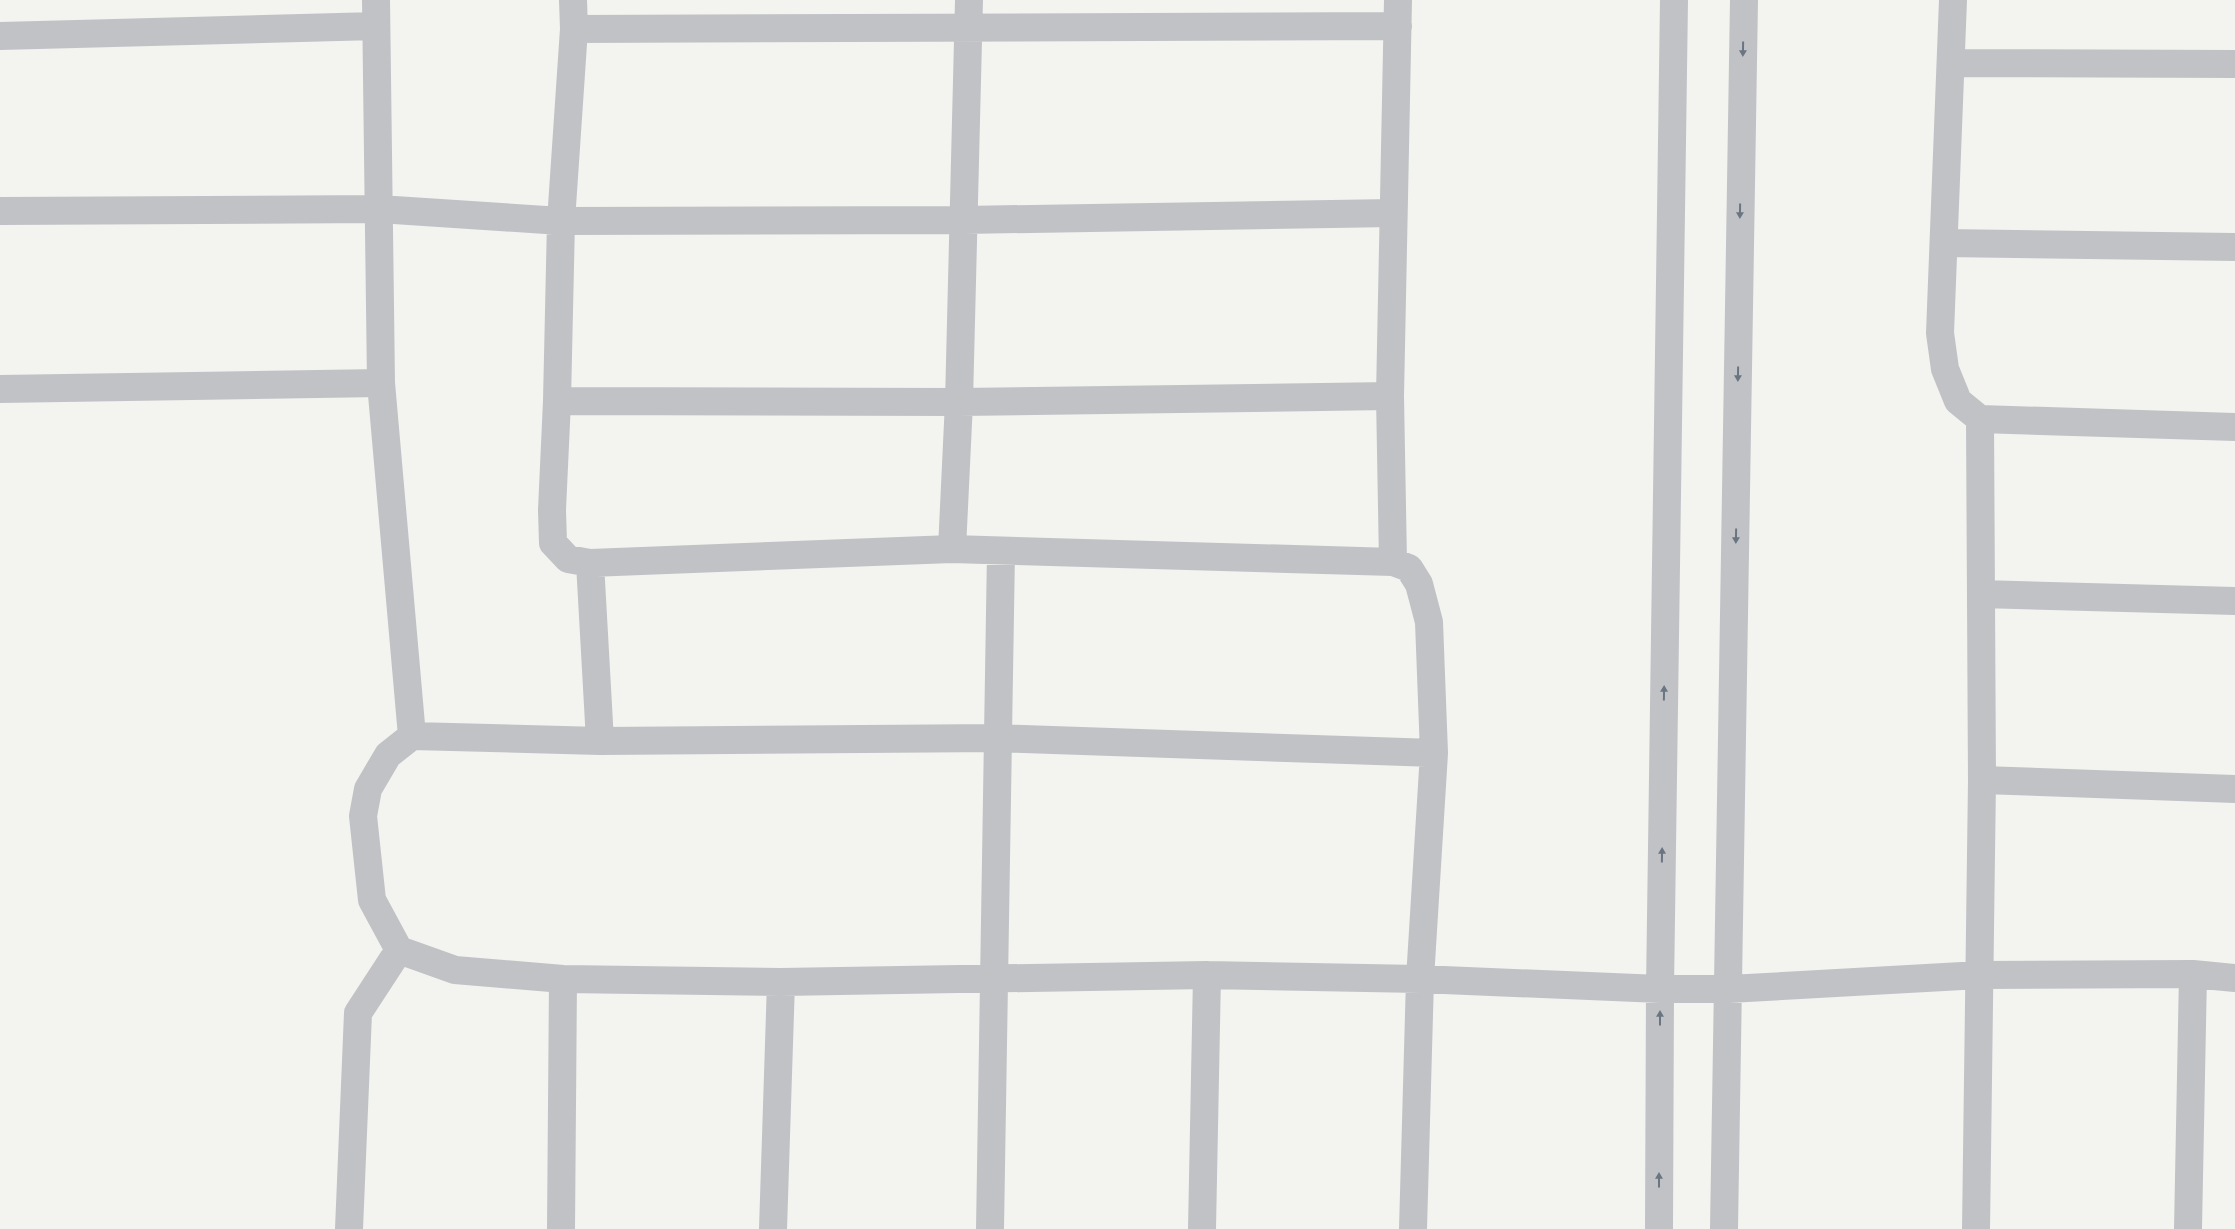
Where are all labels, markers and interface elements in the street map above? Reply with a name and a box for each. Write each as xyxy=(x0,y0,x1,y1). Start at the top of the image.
one-way arrow xyxy=(1739,41,1747,57)
one-way arrow xyxy=(1736,203,1744,219)
one-way arrow xyxy=(1734,366,1742,382)
one-way arrow xyxy=(1732,528,1740,544)
one-way arrow xyxy=(1660,685,1668,701)
one-way arrow xyxy=(1658,847,1666,863)
one-way arrow xyxy=(1656,1010,1664,1026)
one-way arrow xyxy=(1655,1172,1663,1188)

